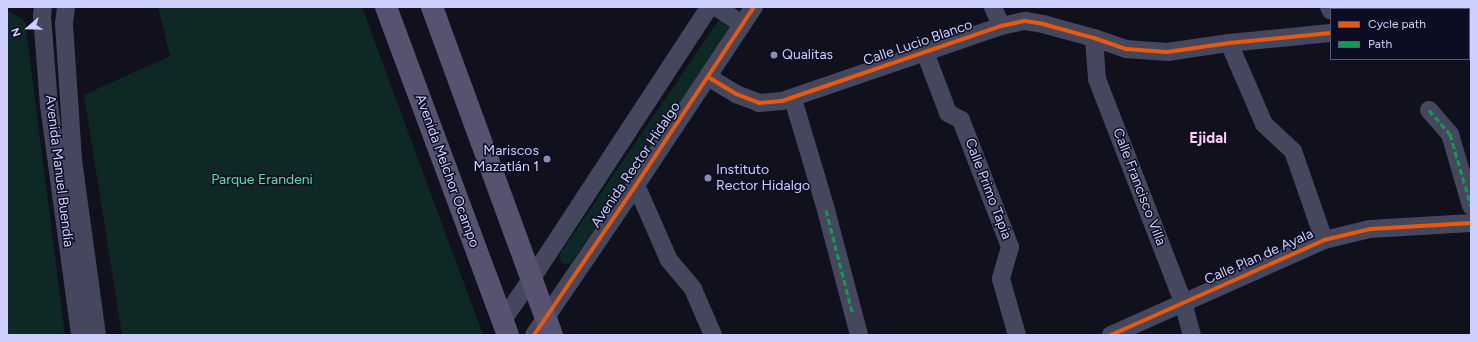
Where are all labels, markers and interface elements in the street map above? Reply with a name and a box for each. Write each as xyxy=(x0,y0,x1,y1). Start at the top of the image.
north arrow xyxy=(8,8,48,48)
legend xyxy=(1330,8,1470,60)
street label: Calle Lucio Blanco xyxy=(861,16,975,70)
text: Cycle path xyxy=(1368,17,1426,31)
text: N xyxy=(9,26,24,39)
text: Path xyxy=(1368,37,1392,51)
place label: Qualitas xyxy=(782,47,833,63)
marker: Qualitas xyxy=(769,50,779,60)
street label: Avenida Melchor Ocampo xyxy=(411,92,483,250)
street label: Avenida Manuel Buendía xyxy=(41,94,77,248)
street label: Avenida Rector Hidalgo xyxy=(588,99,684,231)
street label: Calle Francisco Villa xyxy=(1109,126,1169,248)
district label: Ejidal xyxy=(1189,130,1227,148)
street label: Calle Primo Tapia xyxy=(961,136,1015,242)
place label: Mariscos Mazatlán 1 xyxy=(473,143,539,176)
marker: Mariscos Mazatlán 1 xyxy=(542,154,552,164)
place label: Instituto Rector Hidalgo xyxy=(716,162,810,194)
park label: Parque Erandeni xyxy=(211,172,313,188)
marker: Instituto Rector Hidalgo xyxy=(703,173,713,183)
street label: Calle Plan de Ayala xyxy=(1202,225,1316,289)

